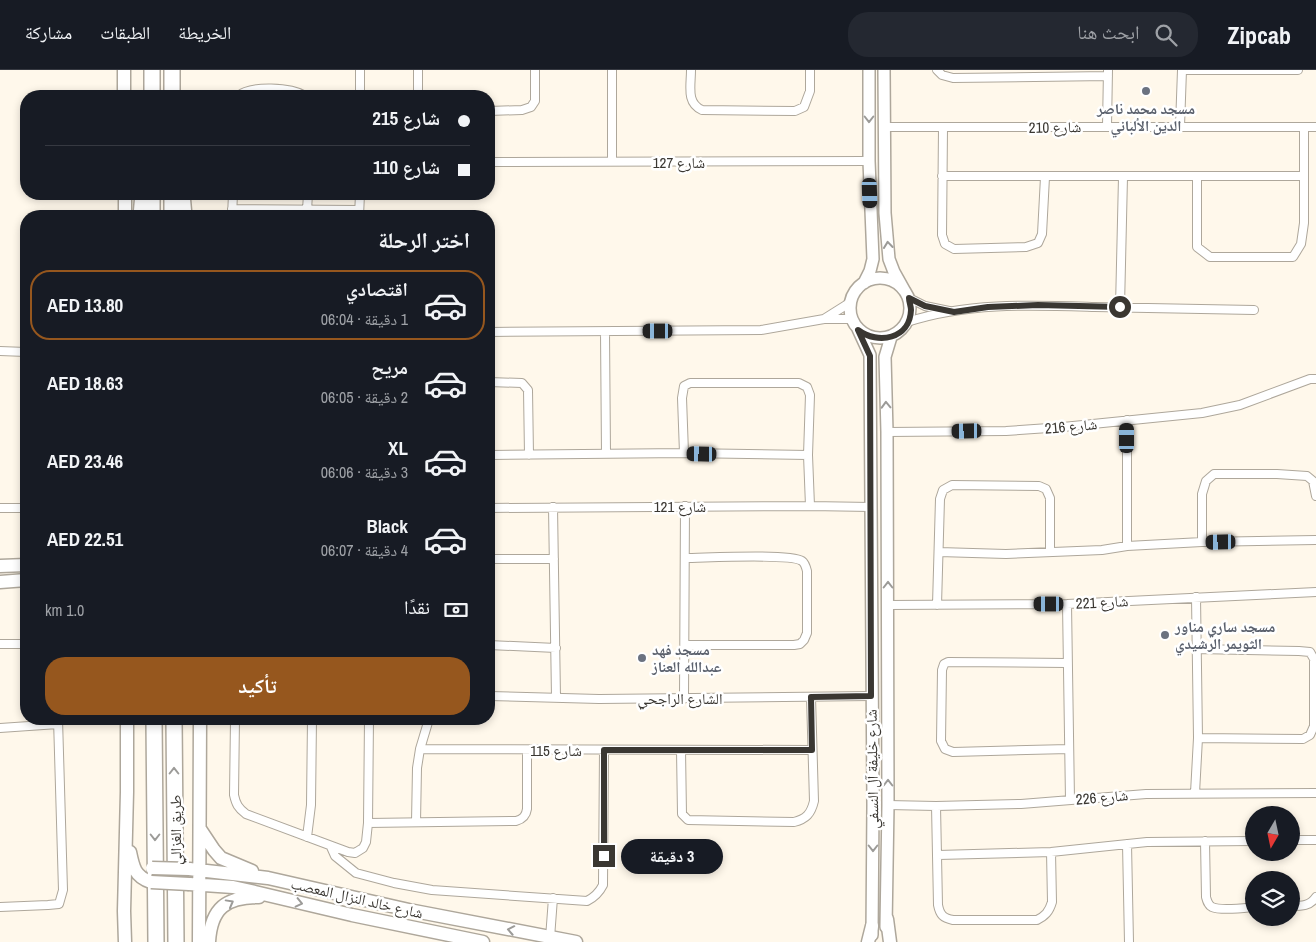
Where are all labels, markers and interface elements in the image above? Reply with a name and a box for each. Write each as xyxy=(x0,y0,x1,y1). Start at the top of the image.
search box xyxy=(848,12,1198,57)
text: ابحث هنا xyxy=(1077,19,1140,45)
text: Zipcab xyxy=(1228,19,1291,51)
text: مشاركة xyxy=(25,20,72,45)
text: الطبقات xyxy=(100,20,150,45)
text: الخريطة xyxy=(178,20,231,45)
icon: search xyxy=(1152,21,1180,49)
marker: مسجد محمد ناصر الدين الألباني xyxy=(1140,85,1152,97)
place label: مسجد محمد ناصر الدين الألباني xyxy=(1096,98,1195,137)
text: شارع 215 xyxy=(372,105,440,131)
one-way arrow xyxy=(864,115,874,123)
street label: شارع 210 xyxy=(1029,116,1082,138)
street label: شارع 127 xyxy=(653,152,705,173)
text: شارع 110 xyxy=(373,154,440,180)
car xyxy=(861,178,878,208)
text: اختر الرحلة xyxy=(378,225,470,255)
one-way arrow xyxy=(883,240,894,248)
text: اقتصادي xyxy=(346,276,408,302)
icon: car xyxy=(423,283,468,328)
text: AED 13.80 xyxy=(47,292,123,318)
route start xyxy=(1109,296,1131,318)
text: 1 دقيقة · 06:04 xyxy=(321,308,408,330)
car xyxy=(643,324,673,339)
text: مريح xyxy=(371,354,408,380)
icon: car xyxy=(423,361,468,406)
text: AED 18.63 xyxy=(47,370,123,396)
text: 2 دقيقة · 06:05 xyxy=(321,386,408,408)
one-way arrow xyxy=(881,401,891,409)
street label: شارع 216 xyxy=(1044,413,1098,439)
car xyxy=(951,423,982,439)
car xyxy=(1119,423,1134,453)
text: XL xyxy=(388,435,408,461)
icon: car xyxy=(423,439,468,484)
car xyxy=(686,446,717,462)
text: AED 23.46 xyxy=(47,448,123,474)
text: 3 دقيقة · 06:06 xyxy=(321,461,408,483)
street label: شارع 121 xyxy=(654,496,706,517)
text: Black xyxy=(366,513,408,539)
icon: car xyxy=(423,517,468,562)
text: AED 22.51 xyxy=(47,526,123,552)
car xyxy=(1205,534,1236,550)
text: 4 دقيقة · 06:07 xyxy=(321,539,408,561)
one-way arrow xyxy=(883,581,893,589)
street label: شارع 221 xyxy=(1075,590,1129,614)
text: نقدًا xyxy=(404,594,430,620)
icon: cash xyxy=(442,596,470,624)
car xyxy=(1034,597,1064,612)
text: 1.0 km xyxy=(45,599,84,621)
place label: مسجد ساري مناور الثويمر الرشيدي xyxy=(1174,616,1275,655)
marker: مسجد ساري مناور الثويمر الرشيدي xyxy=(1159,629,1171,641)
place label: مسجد فهد عبدالله العناز xyxy=(651,639,722,677)
marker: مسجد فهد عبدالله العناز xyxy=(636,652,648,664)
button: تأكيد xyxy=(45,657,470,715)
street label: الشارع الراجحي xyxy=(638,688,722,710)
street label: شارع خليفة آل النسفي xyxy=(860,709,885,829)
street label: شارع 115 xyxy=(530,740,582,761)
one-way arrow xyxy=(169,767,179,774)
one-way arrow xyxy=(883,779,893,786)
street label: شارع 226 xyxy=(1075,784,1129,810)
street label: طريق الغزالي xyxy=(165,795,187,865)
north arrow xyxy=(1245,806,1300,861)
map controls xyxy=(1245,806,1300,926)
one-way arrow xyxy=(150,834,160,842)
callout: 3 دقيقة xyxy=(622,838,724,874)
one-way arrow xyxy=(868,844,878,852)
route end xyxy=(593,845,615,867)
text: 3 دقيقة xyxy=(650,845,694,867)
button: layers xyxy=(1245,871,1300,926)
street label: شارع خالد النزال المعصب xyxy=(289,873,425,923)
one-way arrow xyxy=(294,897,303,908)
one-way arrow xyxy=(225,899,234,909)
one-way arrow xyxy=(507,925,516,936)

